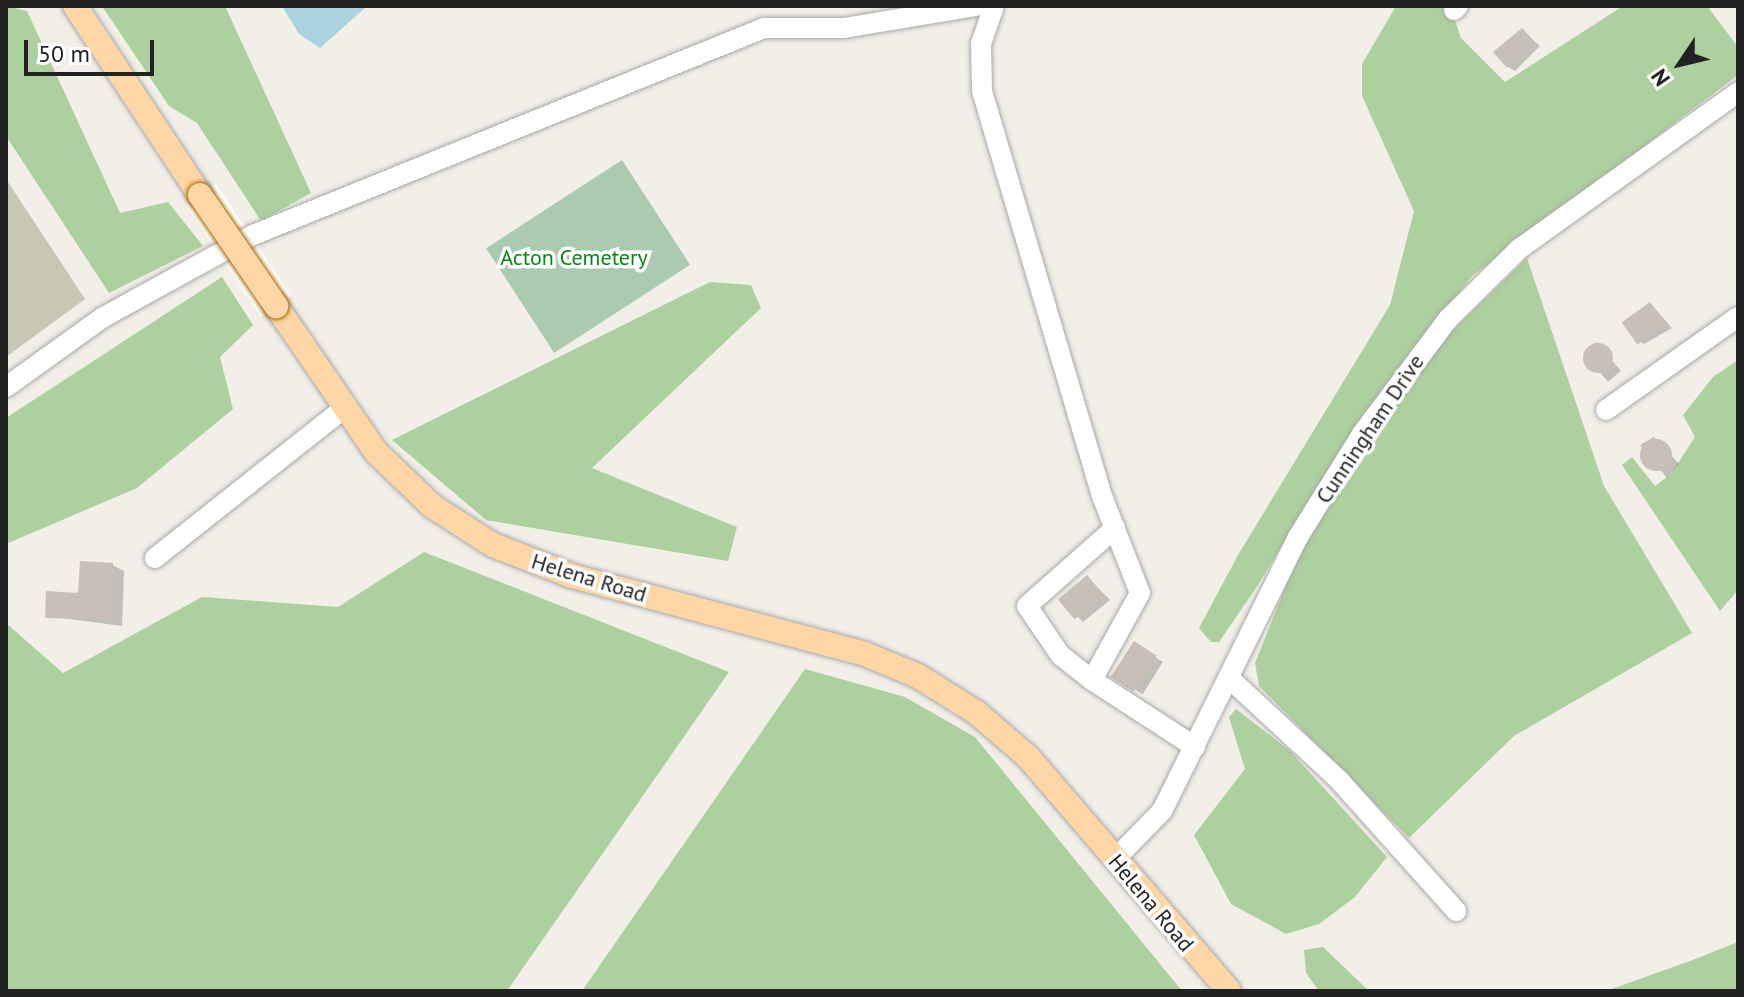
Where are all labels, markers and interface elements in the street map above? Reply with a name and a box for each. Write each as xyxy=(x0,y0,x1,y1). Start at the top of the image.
scale bar xyxy=(28,24,158,74)
north arrow xyxy=(1640,24,1720,104)
text: 50 m xyxy=(38,38,90,69)
text: N xyxy=(1645,64,1676,92)
park label: Acton Cemetery xyxy=(500,245,648,271)
street label: Cunningham Drive xyxy=(1310,350,1430,508)
street label: Helena Road xyxy=(528,548,650,608)
street label: Helena Road xyxy=(1103,849,1199,957)

